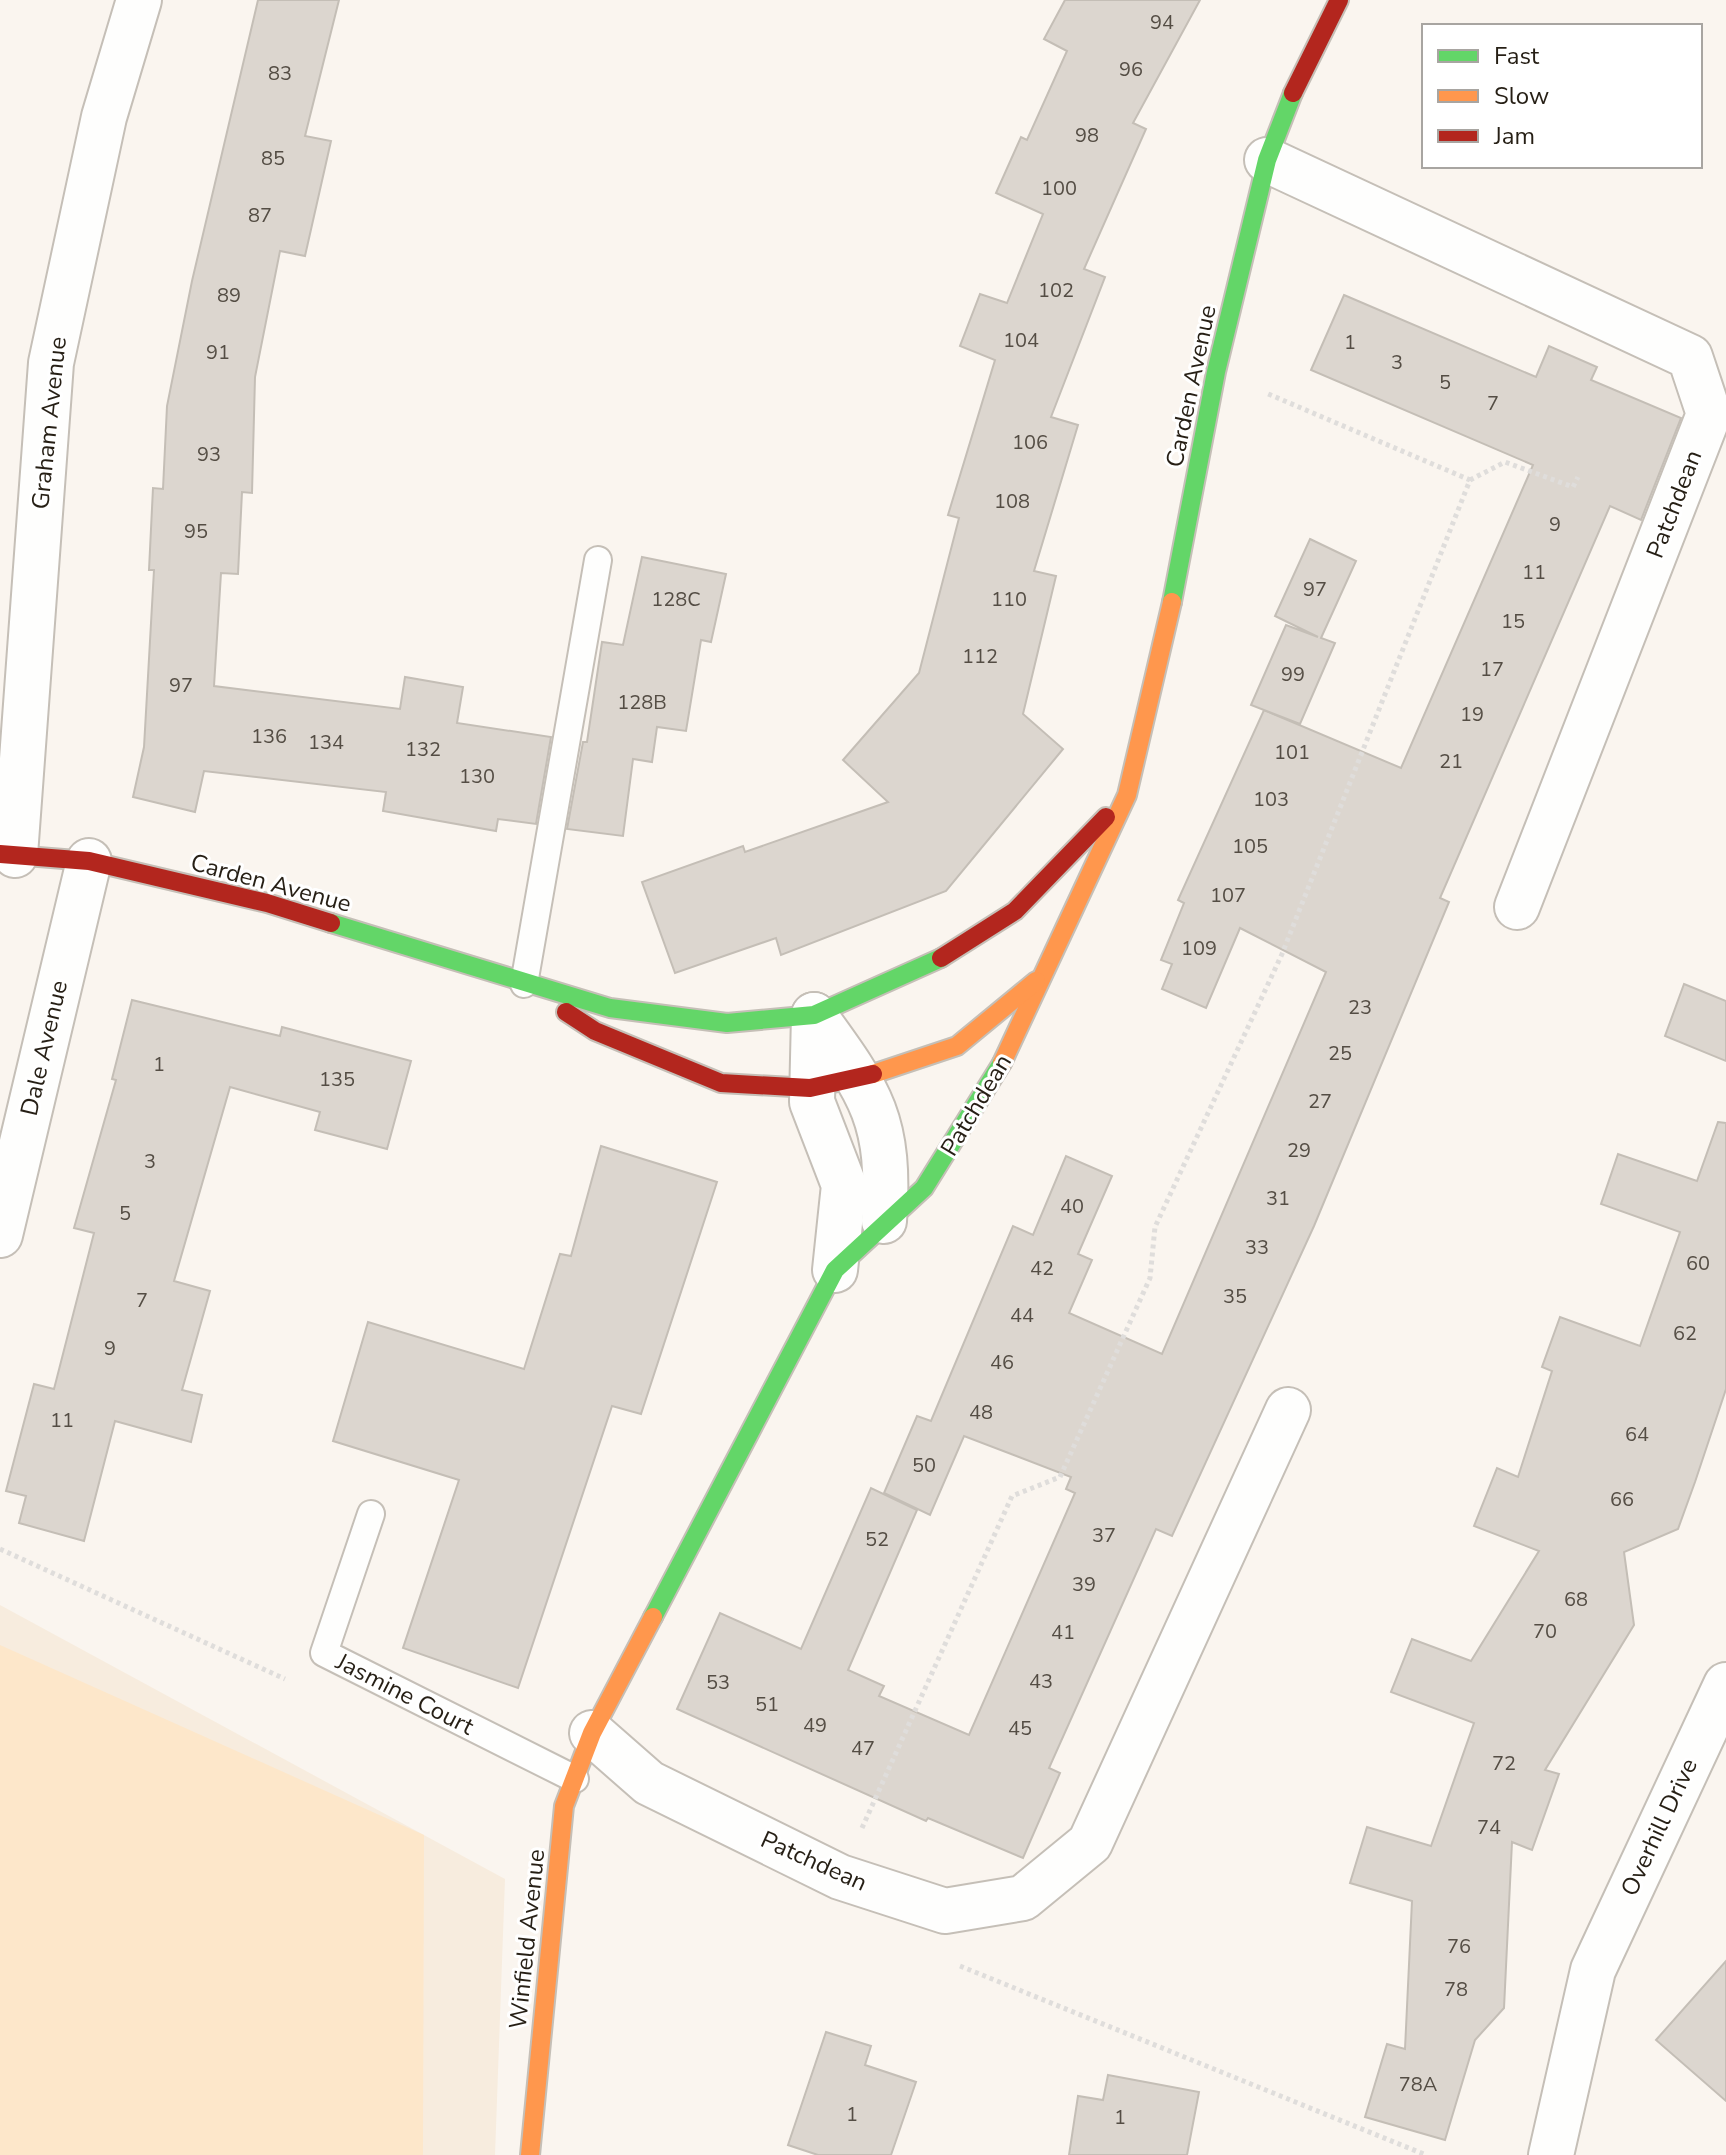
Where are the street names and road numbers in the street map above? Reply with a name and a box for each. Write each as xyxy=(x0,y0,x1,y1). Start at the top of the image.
street label: Carden Avenue xyxy=(1158,302,1224,470)
street label: Graham Avenue xyxy=(24,335,74,511)
street label: Patchdean xyxy=(1639,445,1709,563)
street label: Carden Avenue xyxy=(187,846,355,920)
street label: Dale Avenue xyxy=(13,977,75,1119)
street label: Patchdean xyxy=(933,1048,1019,1162)
street label: Jasmine Court xyxy=(330,1645,480,1743)
street label: Overhill Drive xyxy=(1613,1753,1705,1901)
street label: Patchdean xyxy=(756,1823,872,1899)
street label: Winfield Avenue xyxy=(502,1848,552,2030)

